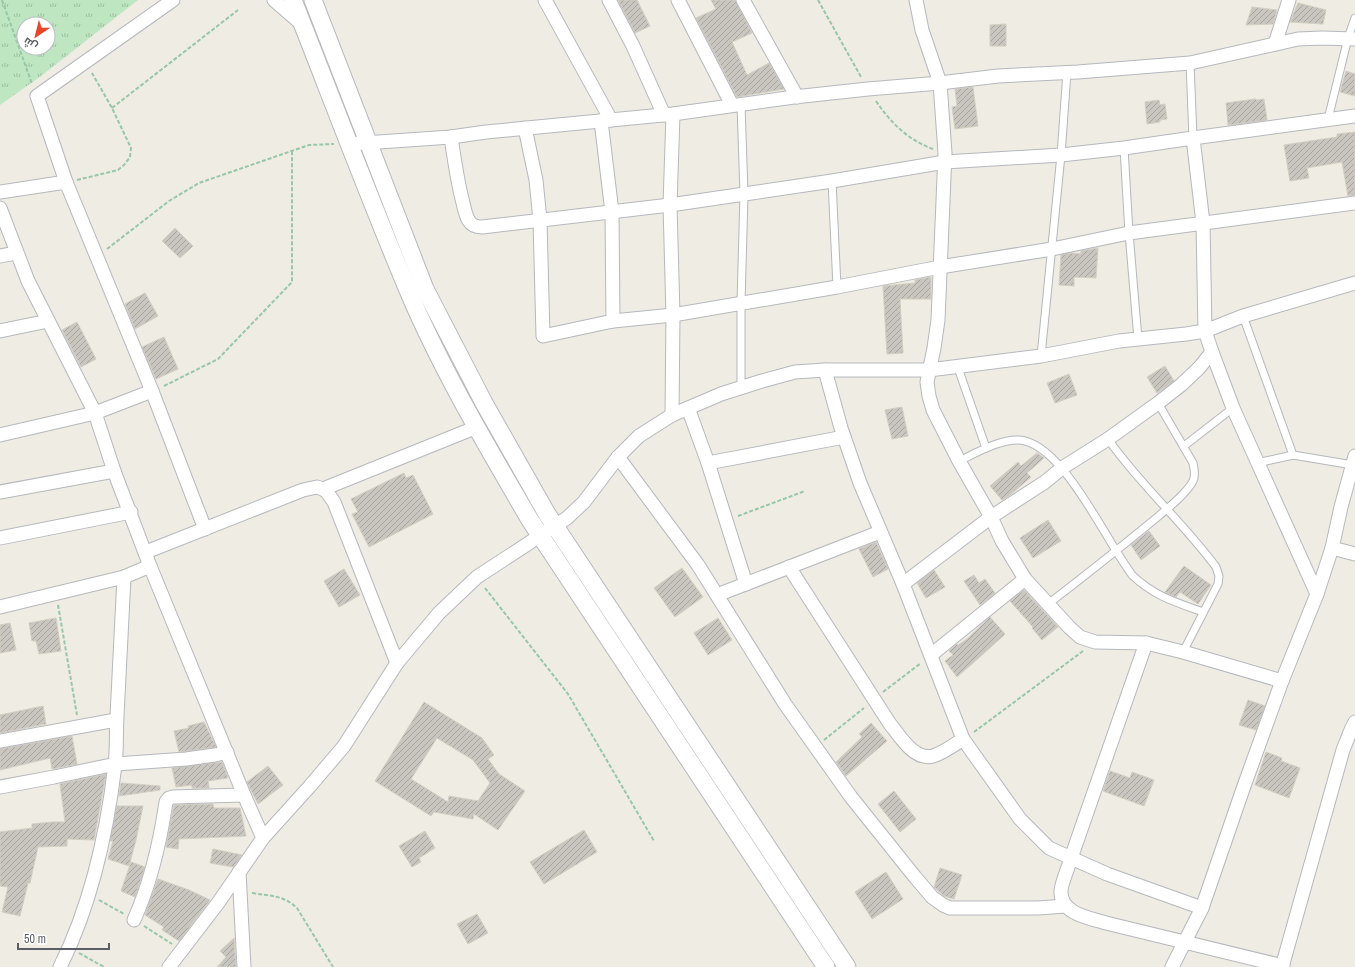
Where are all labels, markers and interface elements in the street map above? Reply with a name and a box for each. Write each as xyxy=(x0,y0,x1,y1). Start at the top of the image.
north arrow xyxy=(16,16,56,56)
text: ش xyxy=(20,34,40,54)
scale bar xyxy=(18,925,109,951)
text: 50 m xyxy=(24,931,46,947)

